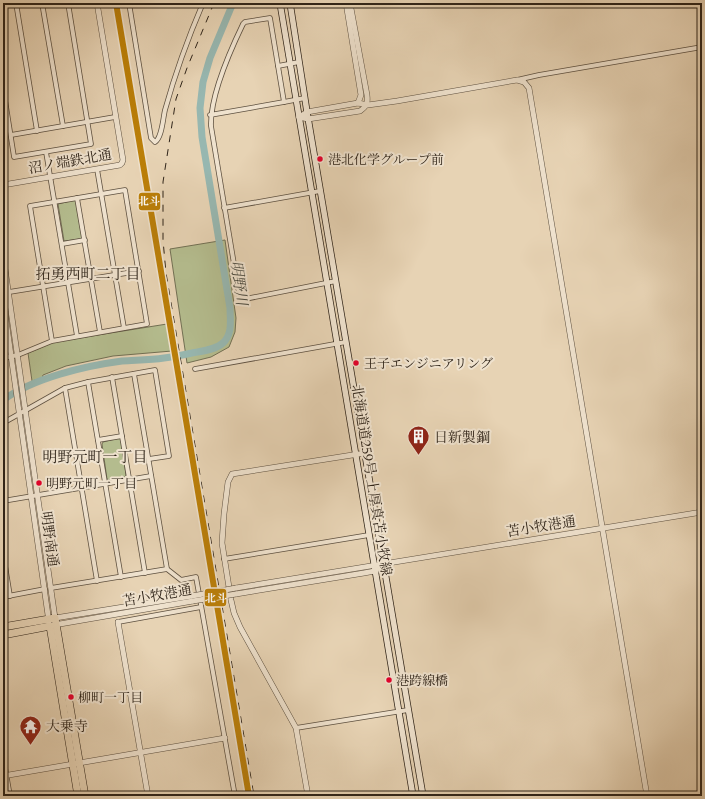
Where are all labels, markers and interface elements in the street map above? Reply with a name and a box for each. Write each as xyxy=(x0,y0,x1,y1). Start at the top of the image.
street label: 沼ノ端鉄北通 xyxy=(27,145,113,178)
place label: 港北化学グループ前 xyxy=(328,151,444,169)
marker: 港北化学グループ前 xyxy=(315,154,325,164)
line badge: 北斗 xyxy=(138,192,161,211)
text: 北斗 xyxy=(138,194,160,209)
water label: 明野川 xyxy=(226,259,252,309)
district label: 拓勇西町二丁目 xyxy=(35,264,141,284)
place label: 王子エンジニアリング xyxy=(364,355,493,373)
marker: 王子エンジニアリング xyxy=(351,358,361,368)
street label: 北海道道259号 上厚真苫小牧線 xyxy=(347,383,396,577)
building icon: 日新製鋼 xyxy=(405,424,431,457)
place label: 日新製鋼 xyxy=(434,428,490,447)
district label: 明野元町一丁目 xyxy=(42,447,148,467)
place label: 明野元町一丁目 xyxy=(46,475,137,493)
marker: 明野元町一丁目 xyxy=(34,478,44,488)
street label: 明野南通 xyxy=(36,510,63,568)
street label: 苫小牧港通 xyxy=(505,512,577,541)
street label: 苫小牧港通 xyxy=(121,580,193,611)
line badge: 北斗 xyxy=(204,588,227,607)
text: 北斗 xyxy=(205,591,227,606)
place label: 港跨線橋 xyxy=(396,672,448,690)
marker: 港跨線橋 xyxy=(384,675,394,685)
place label: 柳町一丁目 xyxy=(78,689,143,707)
marker: 柳町一丁目 xyxy=(66,692,76,702)
temple icon: 大乗寺 xyxy=(17,713,43,746)
place label: 大乗寺 xyxy=(46,717,88,736)

